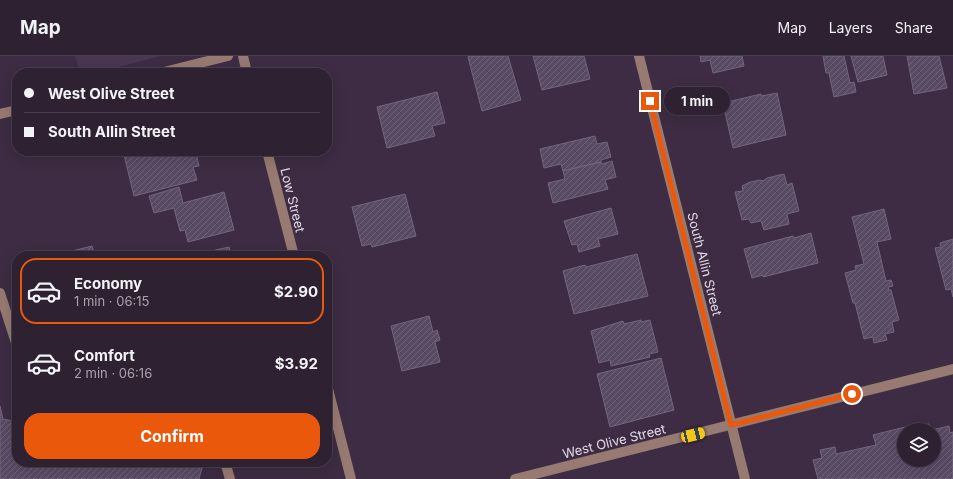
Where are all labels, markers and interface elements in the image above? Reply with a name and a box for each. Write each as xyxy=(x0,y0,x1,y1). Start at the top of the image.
text: Map xyxy=(20,16,61,39)
text: Map xyxy=(778,19,807,36)
text: Layers xyxy=(829,19,873,36)
text: Share xyxy=(895,19,933,36)
text: West Olive Street xyxy=(48,84,175,103)
callout: 1 min xyxy=(664,87,730,115)
route end xyxy=(641,92,659,110)
text: 1 min xyxy=(681,93,713,109)
text: South Allin Street xyxy=(48,122,176,141)
street label: Low Street xyxy=(277,166,309,234)
street label: South Allin Street xyxy=(684,211,726,317)
icon: car xyxy=(26,273,62,309)
text: Economy xyxy=(74,274,142,293)
text: $2.90 xyxy=(274,282,318,301)
text: 1 min · 06:15 xyxy=(74,293,149,309)
icon: car xyxy=(26,345,62,381)
text: Comfort xyxy=(74,346,135,365)
text: $3.92 xyxy=(275,354,318,373)
text: 2 min · 06:16 xyxy=(74,365,152,381)
route start xyxy=(843,385,861,403)
button: Confirm xyxy=(24,413,320,459)
street label: West Olive Street xyxy=(561,420,667,462)
map controls xyxy=(897,423,941,467)
button: layers xyxy=(897,423,941,467)
car xyxy=(680,426,706,444)

